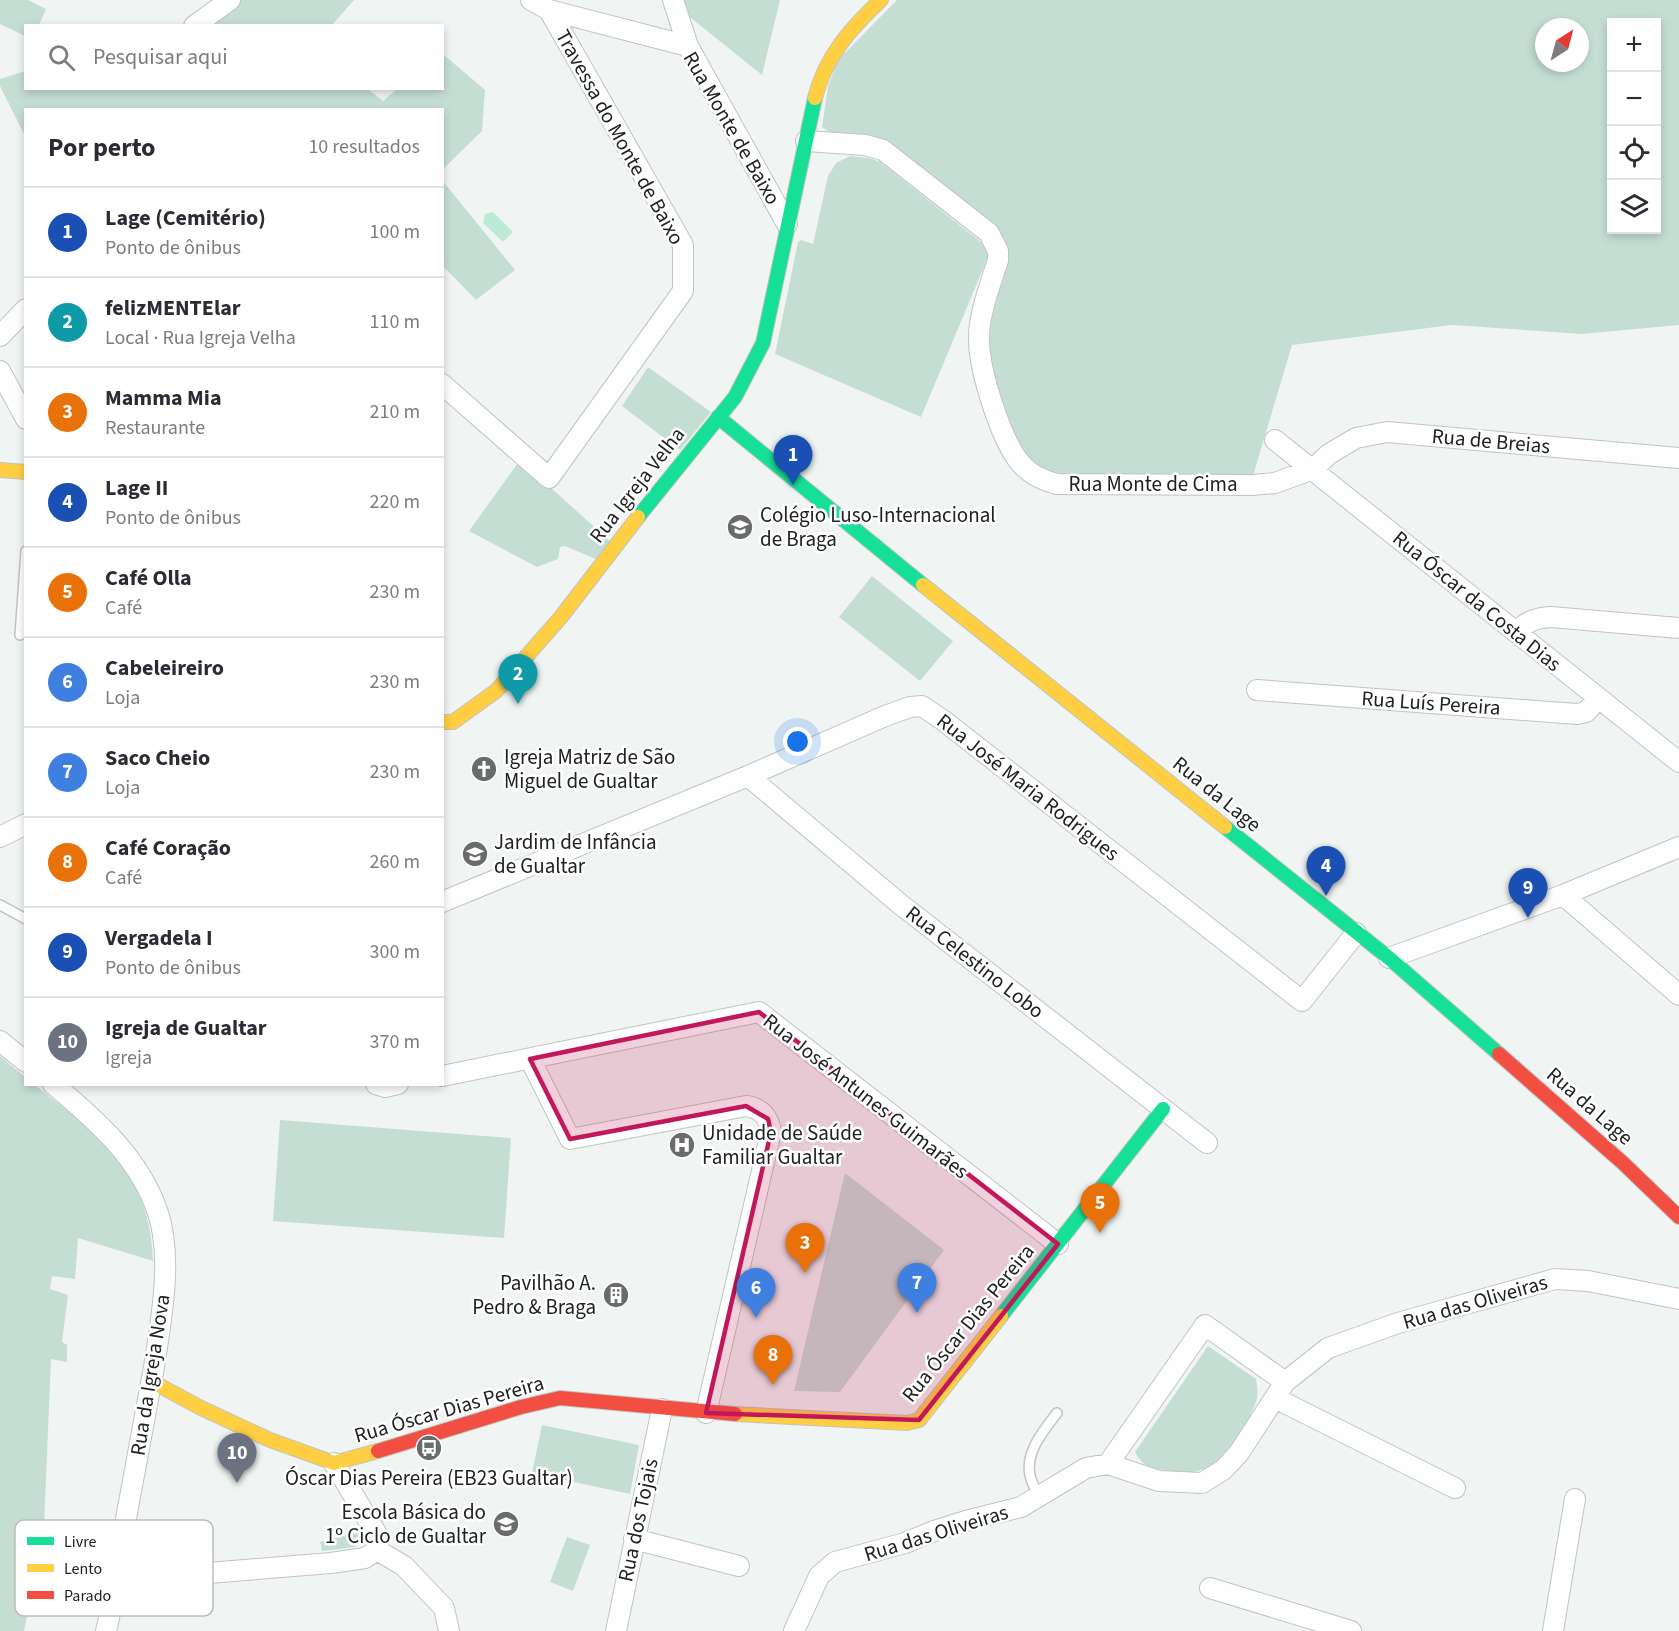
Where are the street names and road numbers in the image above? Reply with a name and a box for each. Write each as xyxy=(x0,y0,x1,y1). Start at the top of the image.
street label: Travessa do Monte de Baixo xyxy=(548,24,692,250)
street label: Rua Monte de Baixo xyxy=(676,46,788,210)
street label: Rua Igreja Velha xyxy=(582,421,692,549)
street label: Rua de Breias xyxy=(1431,421,1552,461)
street label: Rua Monte de Cima xyxy=(1068,469,1238,499)
street label: Rua Óscar da Costa Dias xyxy=(1386,523,1568,679)
street label: Rua Luís Pereira xyxy=(1360,683,1502,723)
street label: Rua José Maria Rodrigues xyxy=(930,706,1126,868)
street label: Rua da Lage xyxy=(1166,749,1268,839)
street label: Rua Celestino Lobo xyxy=(899,898,1051,1026)
street label: Rua José Antunes Guimarães xyxy=(757,1006,975,1186)
street label: Rua da Lage xyxy=(1540,1060,1640,1152)
street label: Rua Óscar Dias Pereira xyxy=(895,1237,1041,1409)
street label: Rua das Oliveiras xyxy=(1399,1267,1551,1337)
street label: Rua da Igreja Nova xyxy=(122,1292,178,1458)
street label: Rua Óscar Dias Pereira xyxy=(351,1368,547,1450)
street label: Rua dos Tojais xyxy=(610,1455,666,1584)
street label: Rua das Oliveiras xyxy=(860,1497,1012,1569)

